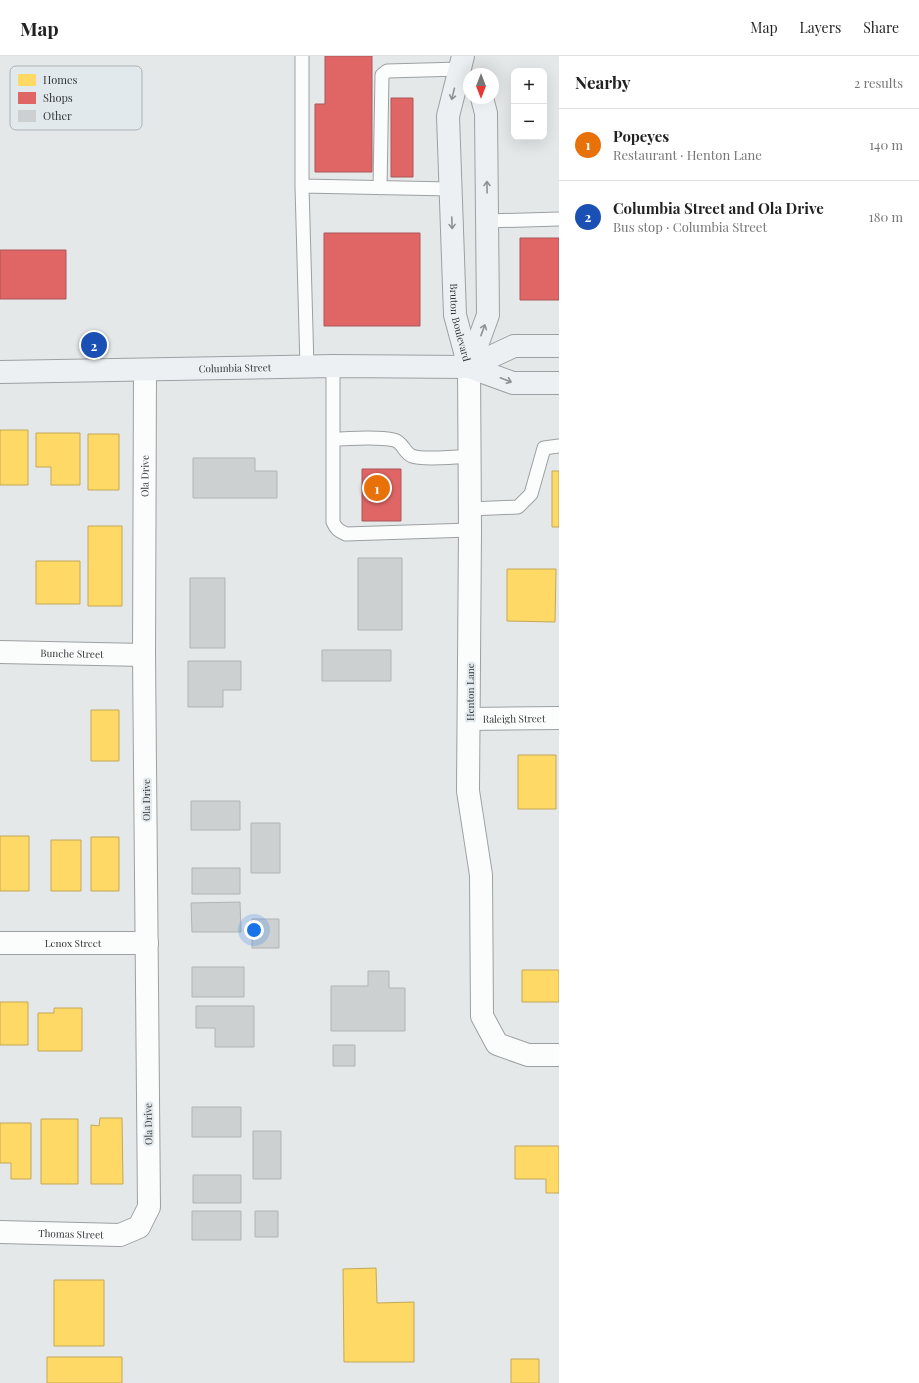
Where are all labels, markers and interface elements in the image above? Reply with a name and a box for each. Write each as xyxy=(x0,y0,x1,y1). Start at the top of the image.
text: Map xyxy=(20,15,59,41)
text: Map xyxy=(750,18,778,37)
text: Layers xyxy=(800,18,841,37)
text: Share xyxy=(863,18,899,37)
legend xyxy=(10,66,142,130)
north arrow xyxy=(463,68,499,104)
map controls xyxy=(511,68,547,140)
button: + xyxy=(511,68,547,104)
text: Nearby xyxy=(575,71,630,93)
text: Homes xyxy=(43,72,77,87)
text: 2 results xyxy=(854,74,903,91)
one-way arrow xyxy=(449,87,457,100)
text: Shops xyxy=(43,90,73,105)
button: − xyxy=(511,104,547,140)
text: Other xyxy=(43,108,72,123)
text: Popeyes xyxy=(613,126,669,146)
text: 1 xyxy=(586,136,590,153)
text: 140 m xyxy=(869,136,903,153)
text: Restaurant · Henton Lane xyxy=(613,146,762,163)
one-way arrow xyxy=(483,181,491,194)
text: Columbia Street and Ola Drive xyxy=(613,198,824,218)
text: 2 xyxy=(585,208,591,225)
text: 180 m xyxy=(869,208,903,225)
one-way arrow xyxy=(448,216,456,229)
text: Bus stop · Columbia Street xyxy=(613,218,767,235)
street label: Bruton Boulevard xyxy=(447,283,474,363)
one-way arrow xyxy=(479,324,487,336)
pin: 2 xyxy=(81,330,107,360)
street label: Columbia Street xyxy=(198,360,272,375)
one-way arrow xyxy=(499,377,511,385)
street label: Ola Drive xyxy=(138,455,152,497)
pin: 1 xyxy=(364,473,390,503)
street label: Bunche Street xyxy=(40,646,104,661)
street label: Henton Lane xyxy=(463,663,477,721)
street label: Raleigh Street xyxy=(483,711,546,726)
street label: Ola Drive xyxy=(139,779,153,821)
your location xyxy=(244,920,264,940)
street label: Lenox Street xyxy=(45,936,102,950)
street label: Ola Drive xyxy=(141,1103,155,1145)
street label: Thomas Street xyxy=(38,1226,104,1242)

